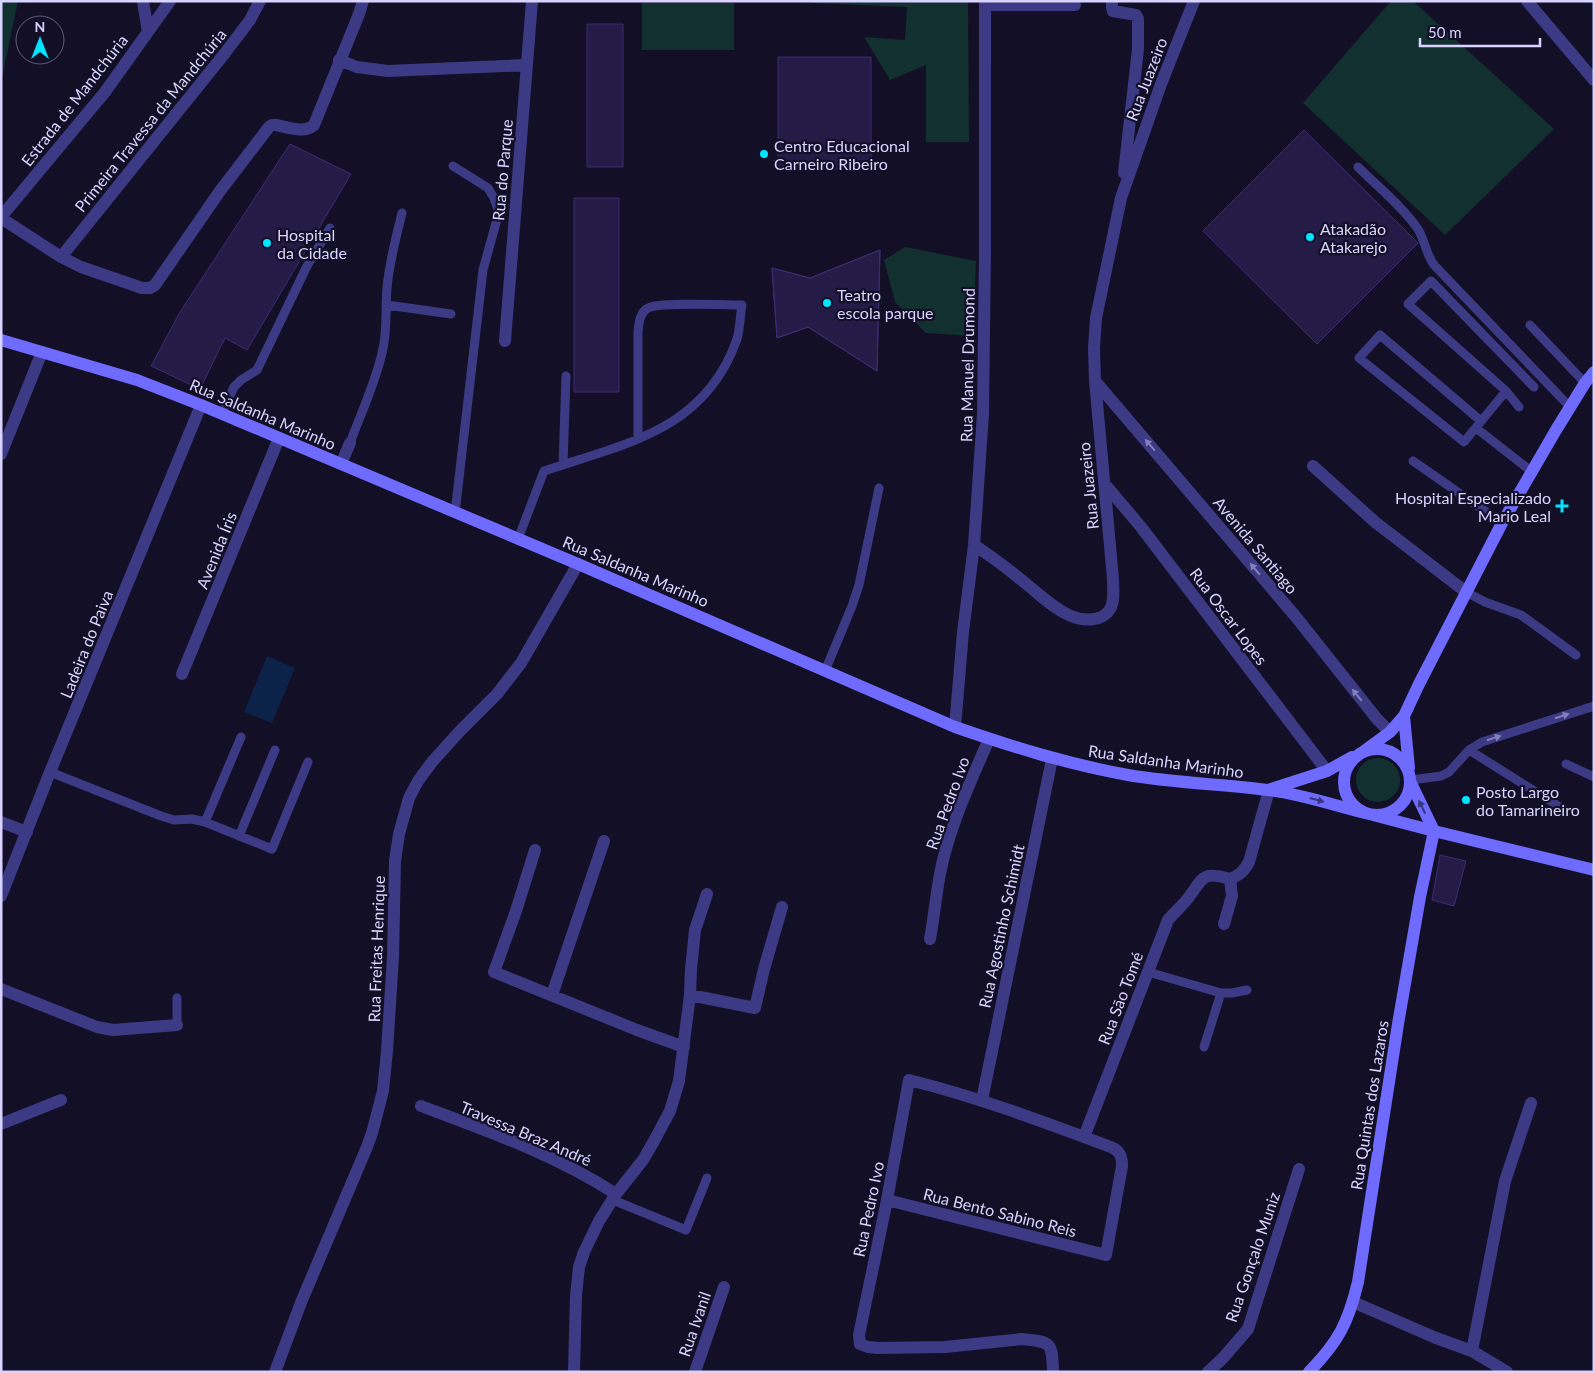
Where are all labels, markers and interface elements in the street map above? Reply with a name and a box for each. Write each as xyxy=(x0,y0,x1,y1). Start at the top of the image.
north arrow xyxy=(15,15,65,65)
scale bar xyxy=(1420,15,1540,47)
text: N xyxy=(35,18,45,35)
text: 50 m xyxy=(1428,23,1462,41)
street label: Primeira Travessa da Mandchúria xyxy=(70,25,230,215)
street label: Estrada de Mandchúria xyxy=(17,31,131,169)
street label: Rua Juazeiro xyxy=(1121,35,1171,123)
street label: Rua do Parque xyxy=(488,118,516,222)
place label: Centro Educacional Carneiro Ribeiro xyxy=(774,136,910,173)
marker: Centro Educacional Carneiro Ribeiro xyxy=(758,148,770,160)
place label: Atakadão Atakarejo xyxy=(1320,219,1387,256)
place label: Hospital da Cidade xyxy=(277,225,347,262)
marker: Atakadão Atakarejo xyxy=(1304,231,1316,243)
marker: Hospital da Cidade xyxy=(261,237,273,249)
place label: Teatro escola parque xyxy=(837,285,934,322)
street label: Rua Manuel Drumond xyxy=(956,288,978,442)
marker: Teatro escola parque xyxy=(821,297,833,309)
street label: Rua Saldanha Marinho xyxy=(187,375,339,453)
one-way arrow xyxy=(1144,439,1156,451)
street label: Rua Juazeiro xyxy=(1074,441,1102,531)
place label: Hospital Especializado Mario Leal xyxy=(1395,488,1551,525)
street label: Avenida Santiago xyxy=(1210,493,1302,597)
marker: Hospital Especializado Mario Leal xyxy=(1555,499,1569,513)
street label: Avenida Íris xyxy=(192,509,240,591)
street label: Rua Saldanha Marinho xyxy=(560,532,712,610)
one-way arrow xyxy=(1250,562,1261,575)
street label: Rua Oscar Lopes xyxy=(1186,564,1272,668)
street label: Ladeira do Paiva xyxy=(56,587,116,701)
one-way arrow xyxy=(1352,689,1363,702)
one-way arrow xyxy=(1555,712,1570,719)
one-way arrow xyxy=(1487,734,1502,742)
street label: Rua Saldanha Marinho xyxy=(1087,741,1245,781)
street label: Rua Pedro Ivo xyxy=(921,754,973,852)
place label: Posto Largo do Tamarineiro xyxy=(1476,782,1580,819)
marker: Posto Largo do Tamarineiro xyxy=(1460,794,1472,806)
one-way arrow xyxy=(1309,797,1324,805)
one-way arrow xyxy=(1418,800,1426,815)
street label: Rua Agostinho Schimidt xyxy=(974,842,1028,1010)
street label: Rua Freitas Henrique xyxy=(364,875,388,1023)
street label: Rua Sāo Tomé xyxy=(1094,949,1146,1047)
street label: Rua Quintas dos Lazaros xyxy=(1346,1019,1392,1191)
street label: Travessa Braz André xyxy=(457,1097,595,1169)
street label: Rua Pedro Ivo xyxy=(849,1159,887,1259)
street label: Rua Bento Sabino Reis xyxy=(921,1184,1079,1240)
street label: Rua Gonçalo Muniz xyxy=(1221,1189,1283,1325)
street label: Rua Ivanil xyxy=(674,1289,714,1359)

